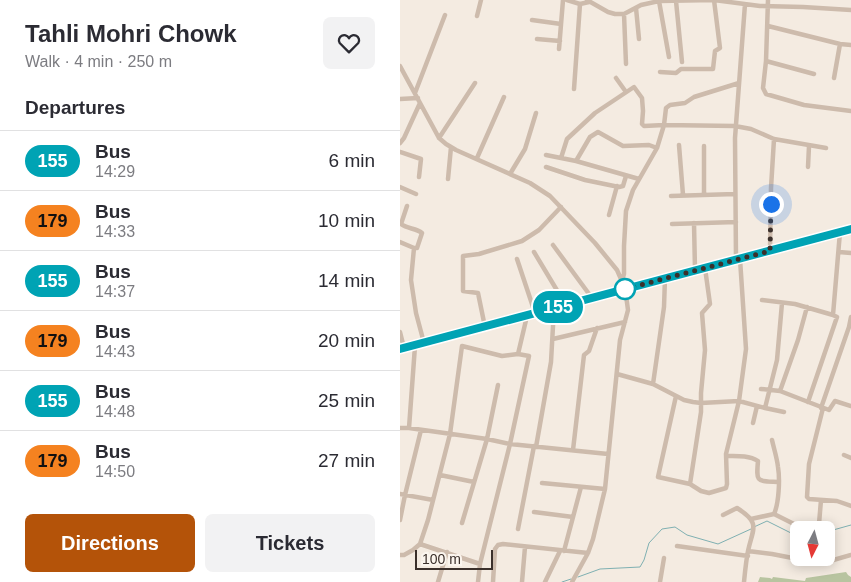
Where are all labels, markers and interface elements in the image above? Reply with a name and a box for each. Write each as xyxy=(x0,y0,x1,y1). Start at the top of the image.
button: heart xyxy=(323,17,375,69)
text: Tahli Mohri Chowk xyxy=(25,20,237,47)
text: Walk · 4 min · 250 m xyxy=(25,53,172,70)
text: Departures xyxy=(25,97,125,118)
text: Bus xyxy=(95,141,131,162)
text: 6 min xyxy=(329,150,375,171)
text: 155 xyxy=(37,151,68,171)
text: 14:29 xyxy=(95,163,135,180)
your location xyxy=(759,192,784,217)
text: Bus xyxy=(95,201,131,222)
text: 10 min xyxy=(318,210,375,231)
text: 179 xyxy=(37,211,68,231)
text: 14:33 xyxy=(95,223,135,240)
text: Bus xyxy=(95,261,131,282)
text: 14 min xyxy=(318,270,375,291)
text: 155 xyxy=(37,271,68,291)
unlabelled marker xyxy=(614,278,636,300)
text: 14:37 xyxy=(95,283,135,300)
line badge: 155 xyxy=(529,291,587,323)
text: 155 xyxy=(543,297,573,317)
text: Bus xyxy=(95,321,131,342)
text: 20 min xyxy=(318,330,375,351)
text: 179 xyxy=(37,331,68,351)
text: 14:43 xyxy=(95,343,135,360)
text: Bus xyxy=(95,381,131,402)
text: 25 min xyxy=(318,390,375,411)
text: 155 xyxy=(37,391,68,411)
text: 14:48 xyxy=(95,403,135,420)
text: Bus xyxy=(95,441,131,462)
text: 27 min xyxy=(318,450,375,471)
text: 179 xyxy=(37,451,68,471)
text: 14:50 xyxy=(95,463,135,480)
button: Directions xyxy=(25,514,195,572)
button: Tickets xyxy=(205,514,375,572)
north arrow xyxy=(790,521,835,566)
map controls xyxy=(790,521,835,566)
scale bar xyxy=(415,547,492,570)
text: 100 m xyxy=(422,551,461,567)

